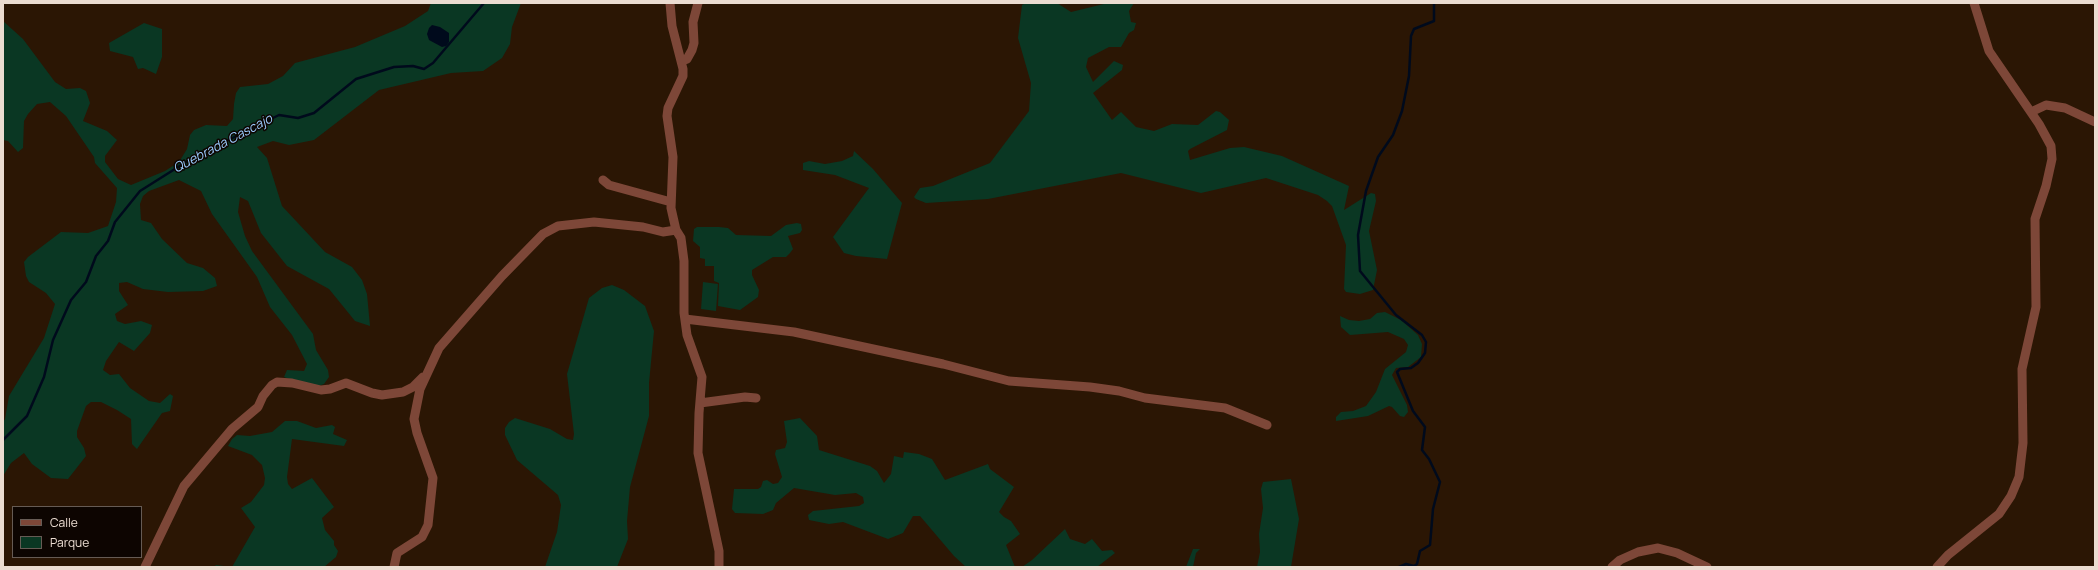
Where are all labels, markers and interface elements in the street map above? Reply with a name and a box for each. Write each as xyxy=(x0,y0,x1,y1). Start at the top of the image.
water label: Quebrada Cascajo xyxy=(171,111,275,177)
legend xyxy=(12,506,142,558)
text: Calle xyxy=(50,514,78,531)
text: Parque xyxy=(50,534,89,551)

